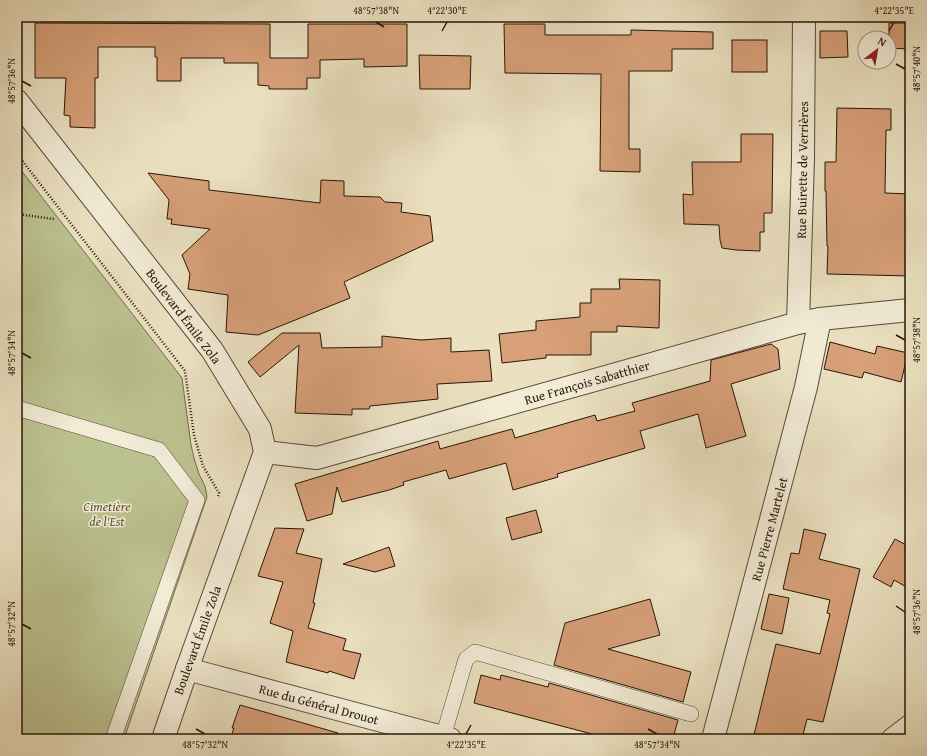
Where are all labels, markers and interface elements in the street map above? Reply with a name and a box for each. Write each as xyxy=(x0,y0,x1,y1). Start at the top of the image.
text: 48°57'38"N xyxy=(353,3,399,18)
text: 4°22'30"E xyxy=(427,3,467,18)
text: 4°22'35"E xyxy=(874,3,914,18)
north arrow xyxy=(857,30,897,70)
text: N xyxy=(875,33,890,51)
text: 48°57'40"N xyxy=(909,46,924,92)
text: 48°57'36"N xyxy=(4,58,19,104)
street label: Rue Buirette de Verrières xyxy=(792,101,813,239)
street label: Boulevard Émile Zola xyxy=(141,265,226,369)
text: 48°57'38"N xyxy=(909,317,924,363)
text: 48°57'34"N xyxy=(4,330,19,376)
street label: Rue François Sabatthier xyxy=(522,355,653,409)
street label: Rue Pierre Martelet xyxy=(746,475,793,583)
park label: Cimetière de l'Est xyxy=(83,497,131,531)
street label: Boulevard Émile Zola xyxy=(169,582,226,697)
text: 48°57'36"N xyxy=(909,589,924,635)
text: 48°57'32"N xyxy=(4,601,19,647)
street label: Rue du Général Drouot xyxy=(257,679,381,730)
text: 48°57'32"N xyxy=(182,737,228,752)
text: 4°22'35"E xyxy=(446,737,486,752)
text: 48°57'34"N xyxy=(634,737,680,752)

